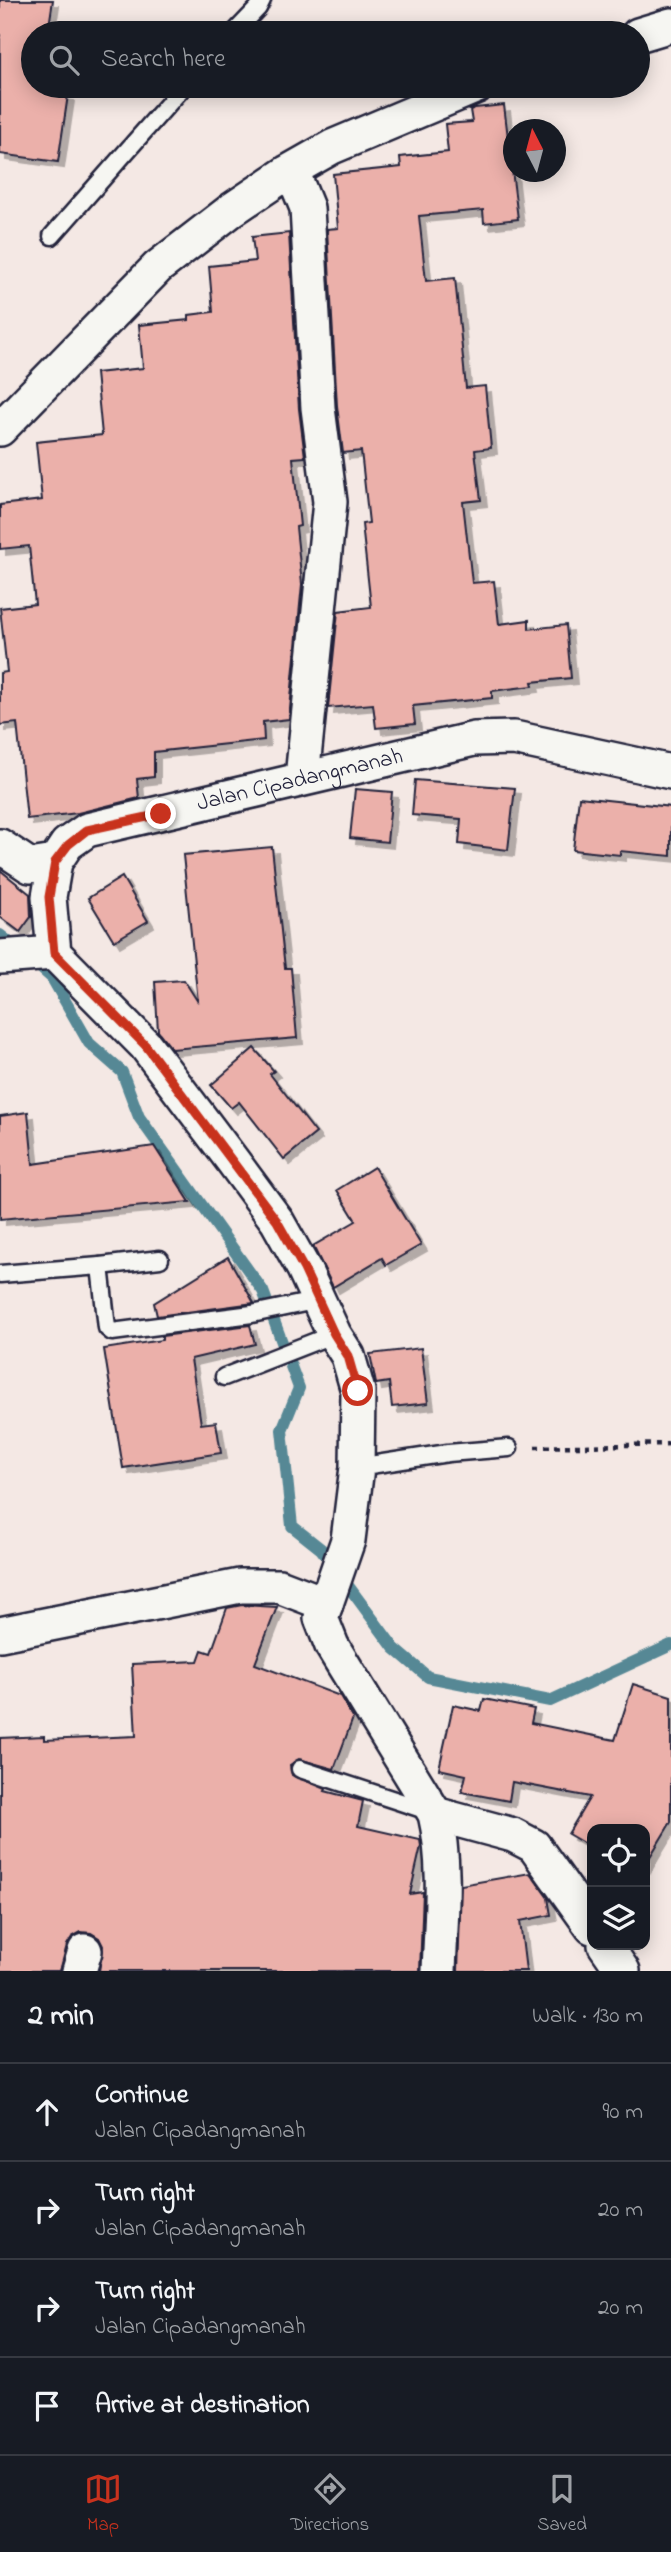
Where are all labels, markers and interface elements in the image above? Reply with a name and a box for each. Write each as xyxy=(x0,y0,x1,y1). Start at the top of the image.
search box xyxy=(21,21,650,98)
icon: search xyxy=(45,41,83,79)
text: Search here xyxy=(101,41,226,79)
north arrow xyxy=(503,119,566,182)
street label: Jalan Cipadangmanah xyxy=(194,740,406,820)
route end xyxy=(145,798,176,829)
route start xyxy=(342,1375,373,1406)
map controls xyxy=(587,1824,650,1950)
button: locate xyxy=(587,1824,650,1887)
button: layers xyxy=(587,1887,650,1950)
text: 2 min xyxy=(28,1995,94,2039)
text: Walk · 130 m xyxy=(532,2000,643,2033)
text: Continue xyxy=(95,2077,188,2115)
icon: ahead xyxy=(28,2093,66,2131)
text: 90 m xyxy=(603,2096,643,2129)
text: Jalan Cipadangmanah xyxy=(95,2115,306,2148)
text: Turn right xyxy=(95,2175,195,2213)
icon: right xyxy=(28,2191,66,2229)
text: 20 m xyxy=(598,2194,643,2227)
text: Jalan Cipadangmanah xyxy=(95,2213,306,2246)
text: Turn right xyxy=(95,2273,195,2311)
icon: right xyxy=(28,2289,66,2327)
text: 20 m xyxy=(598,2292,643,2325)
text: Jalan Cipadangmanah xyxy=(95,2311,306,2344)
icon: arrive xyxy=(28,2387,66,2425)
text: Arrive at destination xyxy=(95,2387,310,2425)
tab: Map xyxy=(84,2470,122,2539)
tab: Directions xyxy=(290,2470,369,2539)
tab: Saved xyxy=(537,2470,587,2539)

